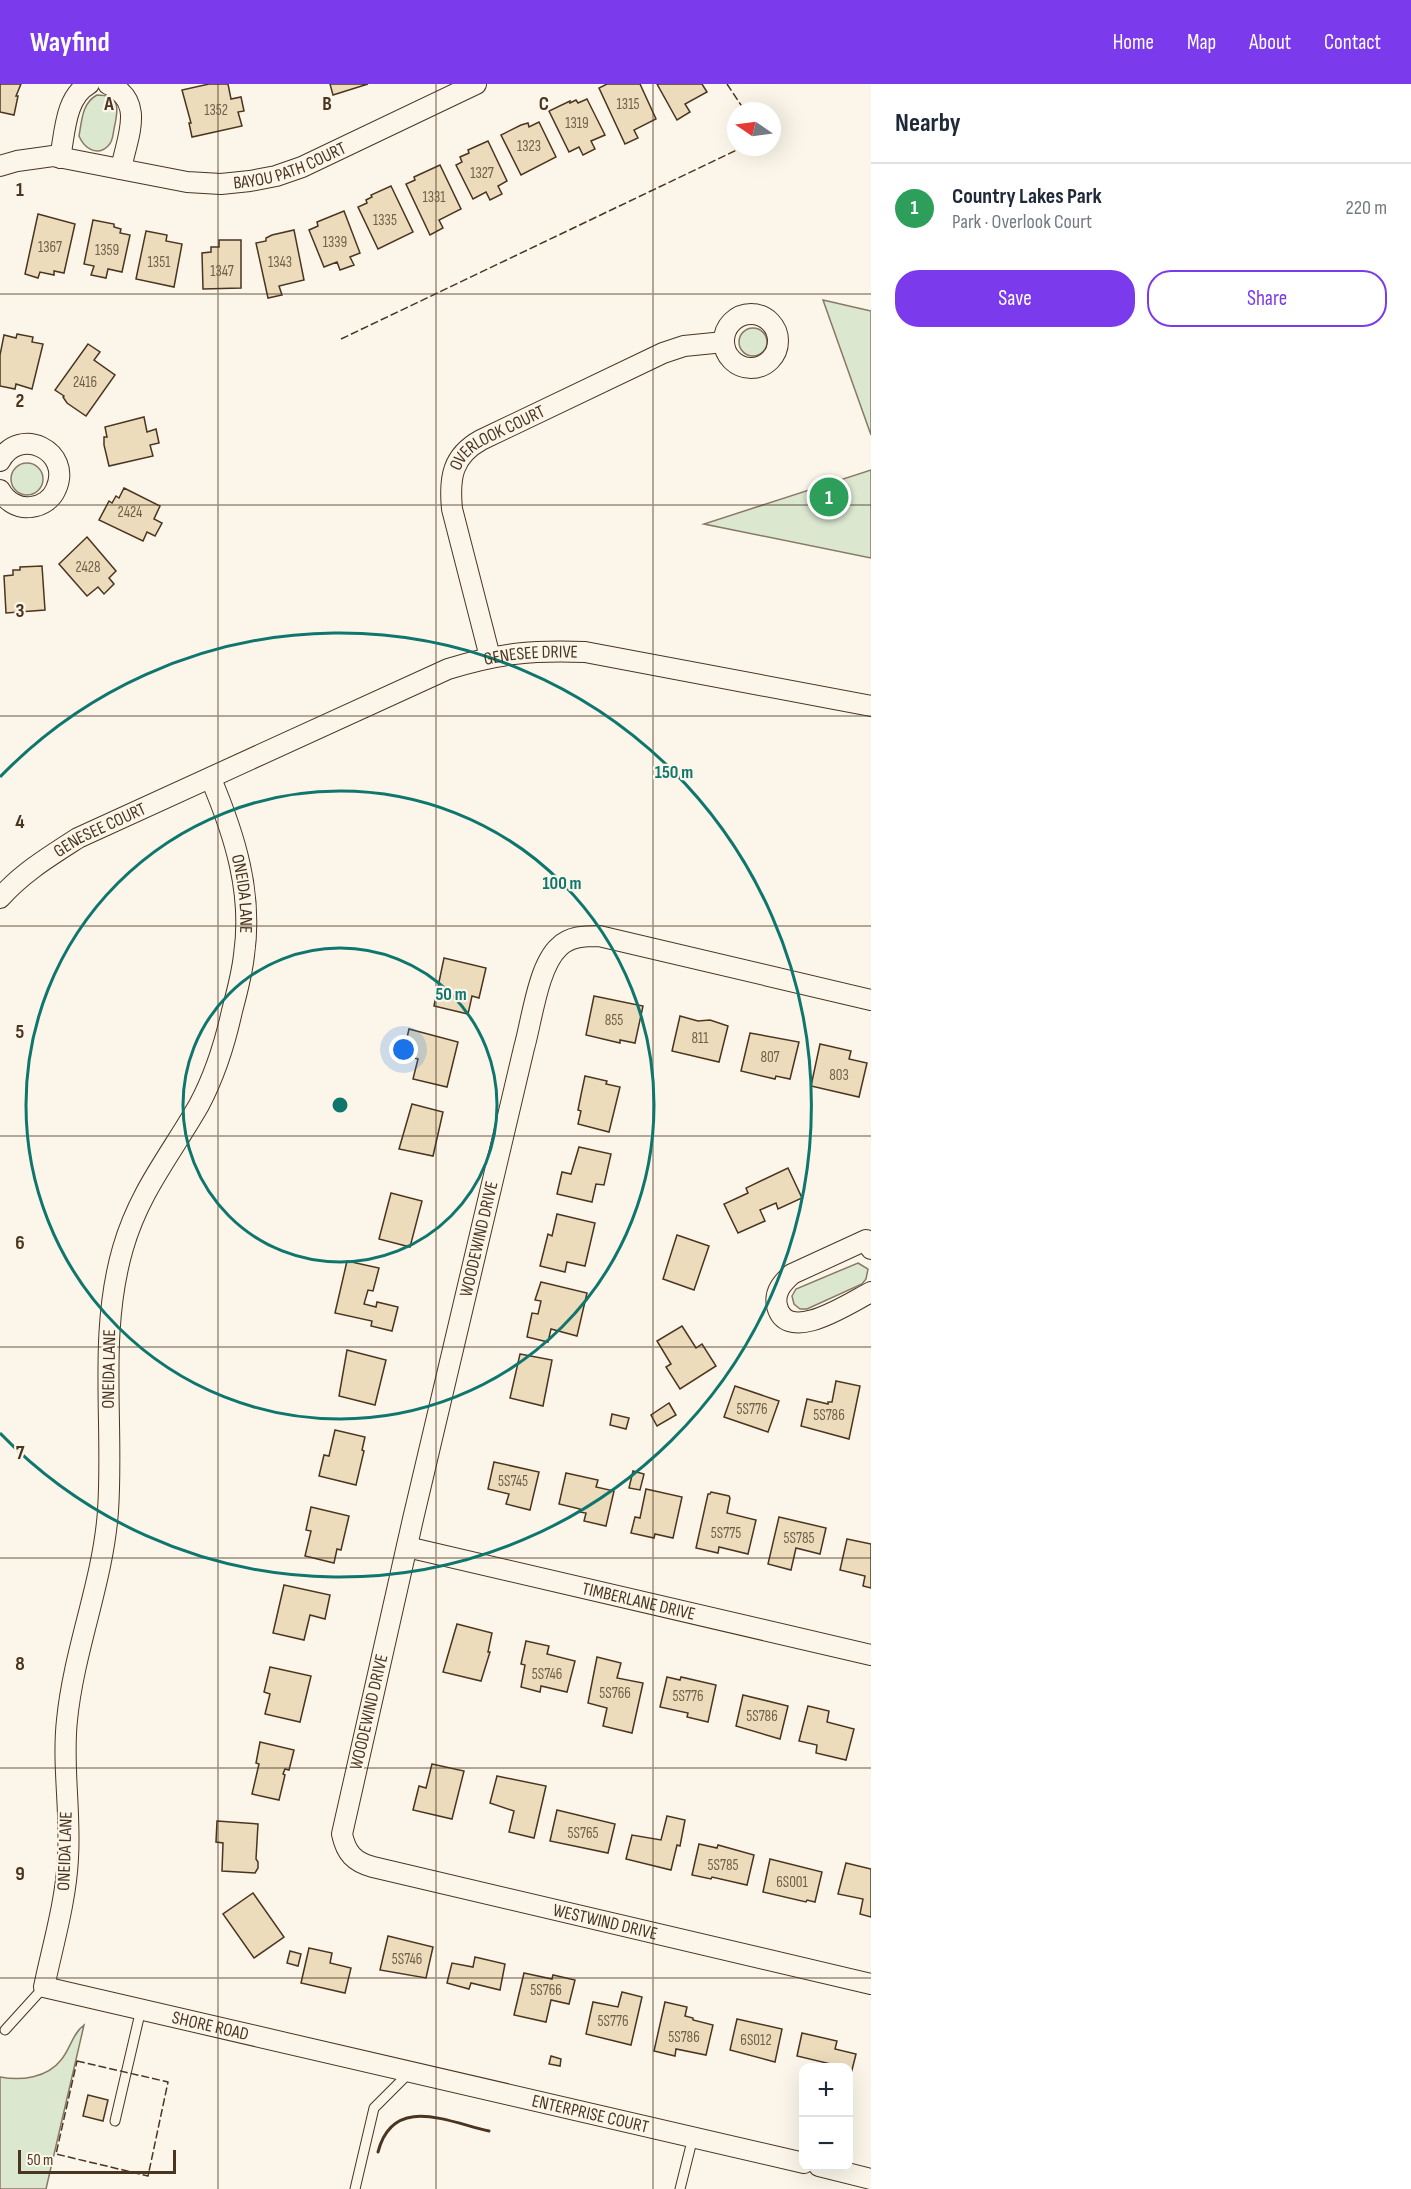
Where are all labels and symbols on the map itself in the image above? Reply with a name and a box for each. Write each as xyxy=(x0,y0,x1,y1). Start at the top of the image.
text: A xyxy=(103,92,114,116)
text: B xyxy=(322,92,332,116)
text: C xyxy=(539,92,549,116)
house number: 1315 xyxy=(617,95,639,114)
house number: 1352 xyxy=(204,101,228,120)
north arrow xyxy=(727,102,781,156)
house number: 1319 xyxy=(565,114,589,133)
street label: BAYOU PATH COURT xyxy=(232,137,349,193)
house number: 1323 xyxy=(517,137,541,156)
house number: 1327 xyxy=(470,164,494,183)
text: 1 xyxy=(16,178,24,202)
house number: 1331 xyxy=(422,188,446,207)
house number: 1335 xyxy=(373,211,397,230)
house number: 1339 xyxy=(323,233,347,252)
house number: 1367 xyxy=(38,238,62,257)
house number: 1359 xyxy=(95,241,119,260)
house number: 1351 xyxy=(148,253,171,272)
house number: 1343 xyxy=(268,253,292,272)
house number: 1347 xyxy=(210,262,234,281)
house number: 2416 xyxy=(73,373,97,392)
text: 2 xyxy=(16,389,24,413)
street label: OVERLOOK COURT xyxy=(445,401,548,473)
pin: 1 xyxy=(810,474,848,520)
house number: 2424 xyxy=(118,503,142,522)
house number: 2428 xyxy=(75,558,101,577)
text: 3 xyxy=(16,599,25,623)
street label: GENESEE DRIVE xyxy=(482,641,578,670)
text: 150 m xyxy=(655,762,693,783)
street label: GENESEE COURT xyxy=(50,798,149,861)
text: 4 xyxy=(15,810,25,834)
street label: ONEIDA LANE xyxy=(227,852,257,934)
text: 100 m xyxy=(543,873,582,894)
text: 50 m xyxy=(435,984,467,1005)
house number: 855 xyxy=(605,1011,623,1030)
text: 5 xyxy=(16,1020,25,1044)
house number: 811 xyxy=(691,1029,709,1048)
your location xyxy=(389,1035,418,1064)
house number: 807 xyxy=(760,1048,780,1067)
house number: 803 xyxy=(829,1066,849,1085)
centre of rings xyxy=(330,1095,350,1115)
street label: WOODEWIND DRIVE xyxy=(455,1179,503,1299)
text: 6 xyxy=(15,1231,25,1255)
street label: ONEIDA LANE xyxy=(98,1329,120,1409)
house number: 5S776 xyxy=(736,1400,768,1419)
house number: 5S786 xyxy=(813,1406,845,1425)
text: 7 xyxy=(16,1441,25,1465)
house number: 5S745 xyxy=(498,1472,528,1491)
house number: 5S775 xyxy=(711,1524,741,1543)
house number: 5S785 xyxy=(784,1529,814,1548)
street label: TIMBERLANE DRIVE xyxy=(580,1578,698,1624)
text: 8 xyxy=(15,1652,25,1676)
street label: WOODEWIND DRIVE xyxy=(345,1652,393,1772)
house number: 5S746 xyxy=(532,1665,562,1684)
house number: 5S766 xyxy=(599,1684,631,1703)
house number: 5S776 xyxy=(672,1687,704,1706)
house number: 5S786 xyxy=(746,1707,778,1726)
street label: ONEIDA LANE xyxy=(53,1811,77,1891)
house number: 5S765 xyxy=(567,1824,599,1843)
house number: 5S785 xyxy=(708,1856,738,1875)
text: 9 xyxy=(15,1862,25,1886)
house number: 6S001 xyxy=(776,1873,809,1892)
street label: WESTWIND DRIVE xyxy=(551,1899,660,1944)
house number: 5S746 xyxy=(392,1950,422,1969)
house number: 5S766 xyxy=(530,1981,562,2000)
street label: SHORE ROAD xyxy=(170,2007,251,2045)
house number: 5S776 xyxy=(597,2012,629,2031)
house number: 5S786 xyxy=(668,2028,700,2047)
house number: 6S012 xyxy=(740,2031,772,2050)
street label: ENTERPRISE COURT xyxy=(530,2090,651,2137)
scale bar xyxy=(18,2147,176,2174)

